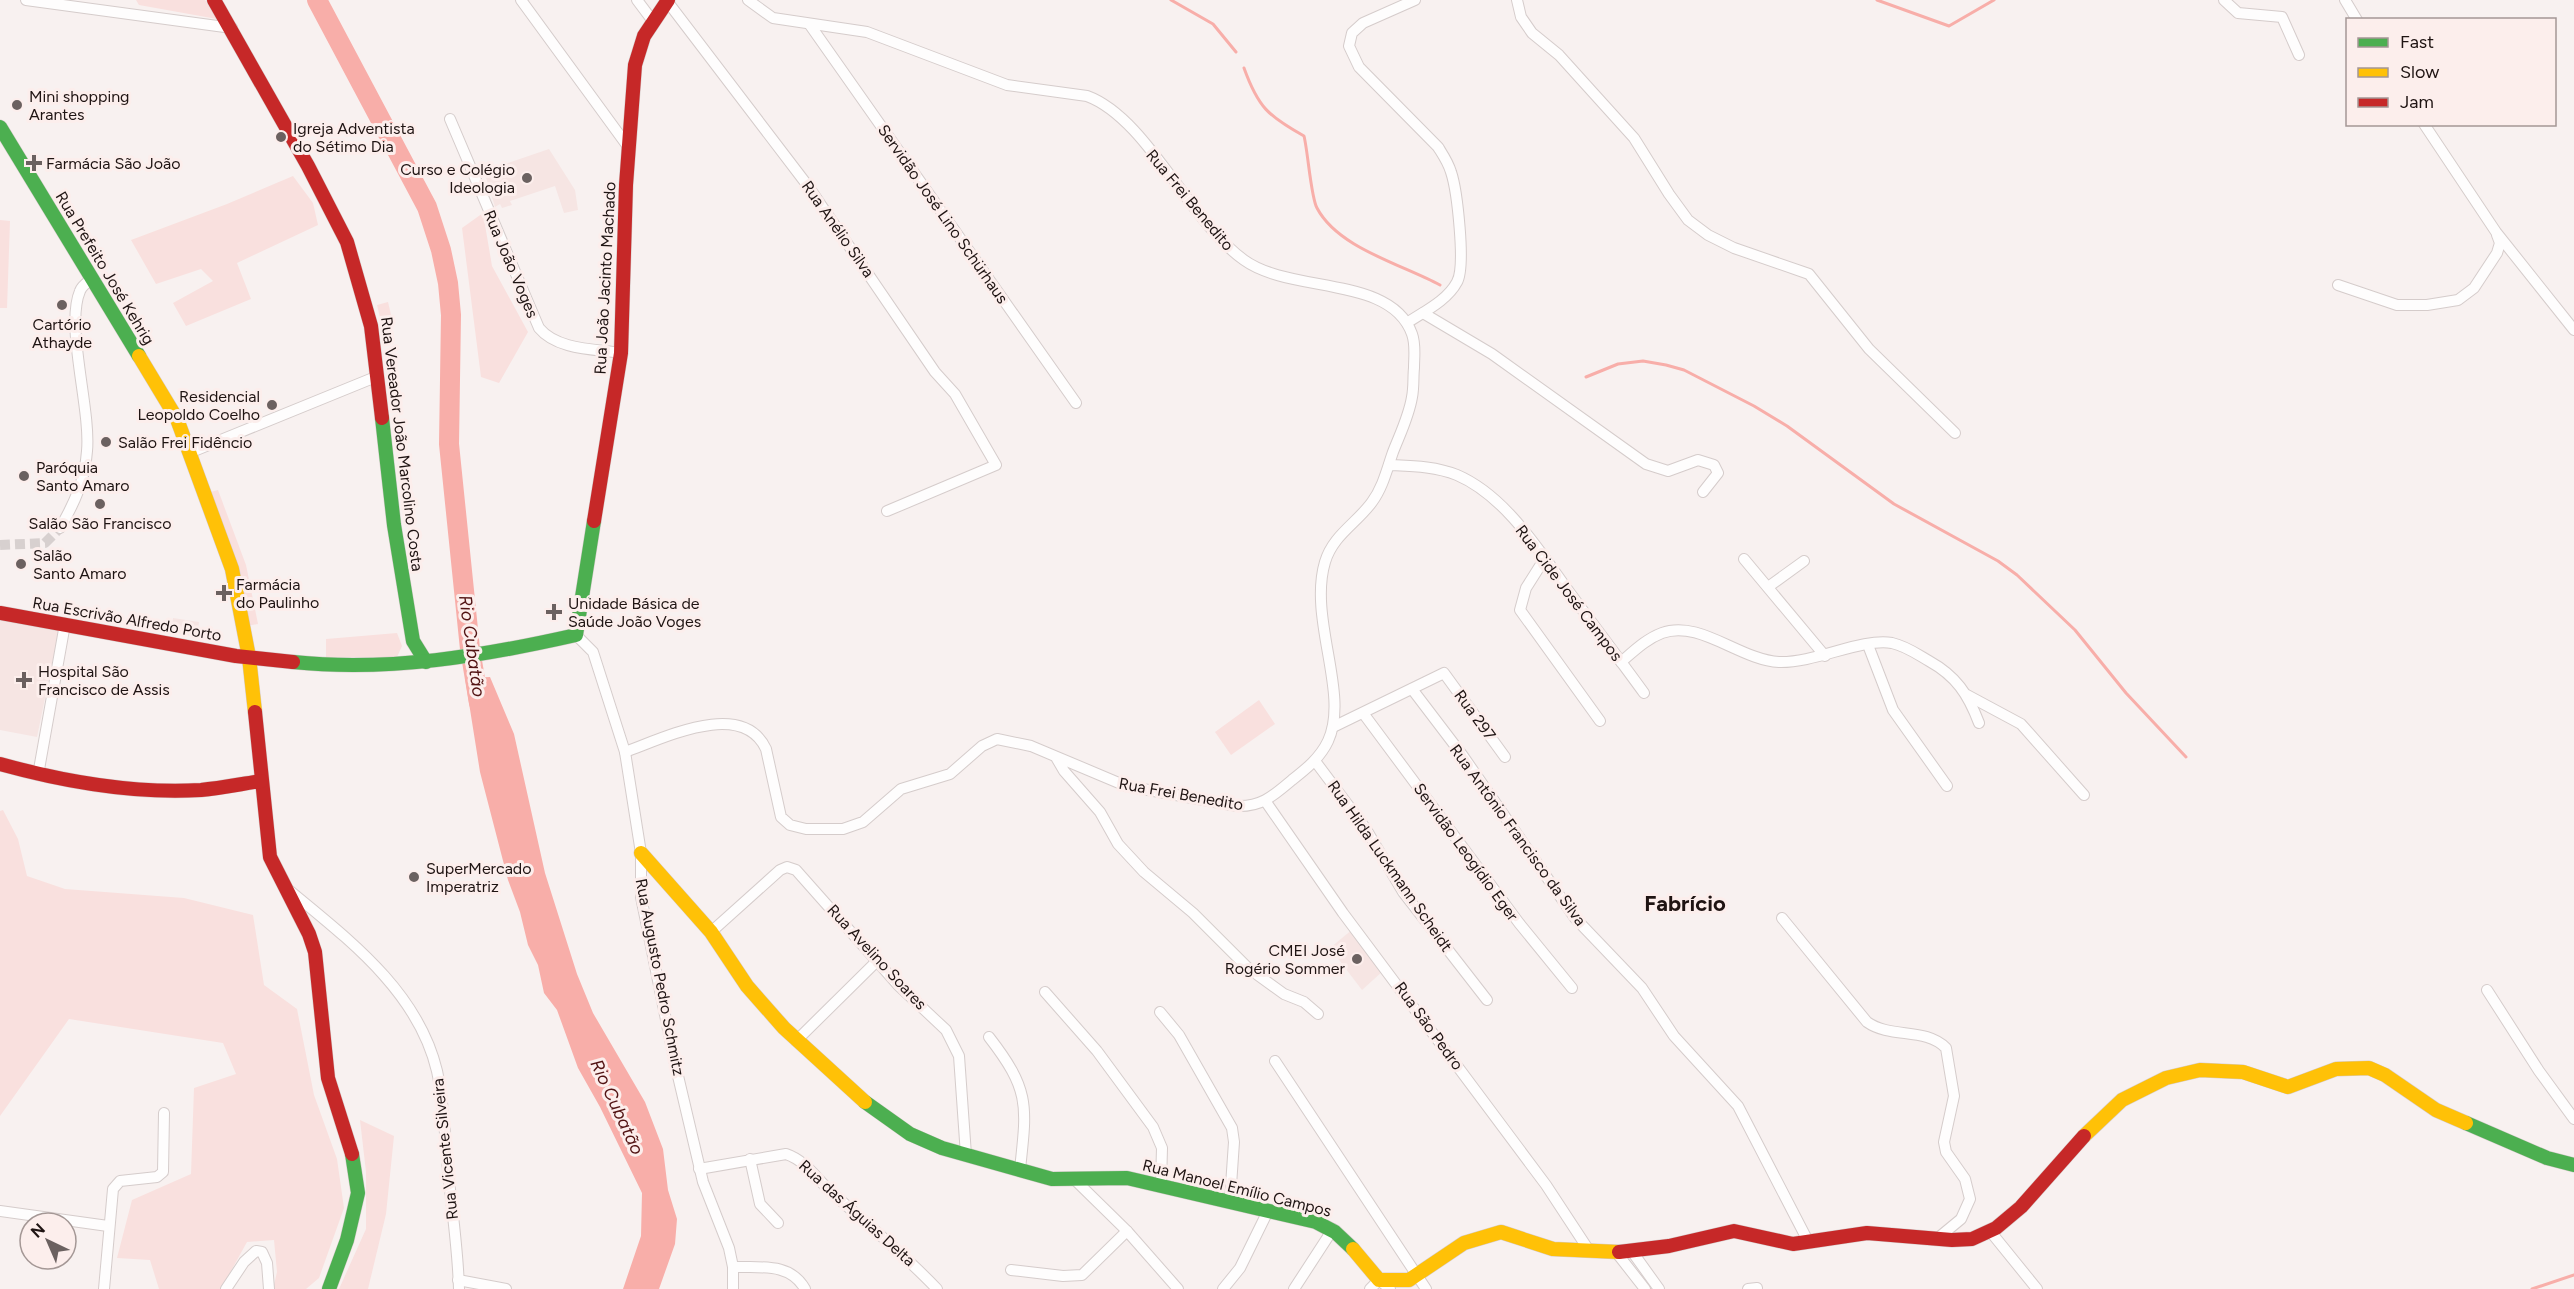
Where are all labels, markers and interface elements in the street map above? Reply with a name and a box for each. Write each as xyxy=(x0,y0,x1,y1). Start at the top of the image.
legend xyxy=(2346,18,2556,126)
text: Fast xyxy=(2400,31,2434,53)
text: Slow xyxy=(2400,61,2439,83)
place label: Mini shopping Arantes xyxy=(29,87,129,124)
text: Jam xyxy=(2400,91,2434,113)
marker: Mini shopping Arantes xyxy=(10,98,24,112)
place label: Igreja Adventista do Sétimo Dia xyxy=(293,119,415,156)
street label: Servidão José Lino Schürhaus xyxy=(874,121,1012,307)
marker: Igreja Adventista do Sétimo Dia xyxy=(274,130,288,144)
street label: Rua Frei Benedito xyxy=(1142,146,1238,254)
place label: Farmácia São João xyxy=(46,154,181,173)
marker: Farmácia São João xyxy=(27,156,41,170)
place label: Curso e Colégio Ideologia xyxy=(400,160,515,197)
marker: Curso e Colégio Ideologia xyxy=(520,171,534,185)
street label: Rua Anélio Silva xyxy=(798,177,878,281)
street label: Rua João Jacinto Machado xyxy=(590,181,620,375)
street label: Rua Prefeito José Kehrig xyxy=(52,188,158,348)
street label: Rua João Voges xyxy=(480,207,542,321)
marker: Cartório Athayde xyxy=(55,298,69,312)
place label: Cartório Athayde xyxy=(32,315,92,352)
street label: Rua Vereador João Marcolino Costa xyxy=(377,316,427,572)
place label: Residencial Leopoldo Coelho xyxy=(138,387,260,424)
marker: Residencial Leopoldo Coelho xyxy=(265,398,279,412)
place label: Salão Frei Fidêncio xyxy=(118,433,252,452)
marker: Salão Frei Fidêncio xyxy=(99,435,113,449)
place label: Paróquia Santo Amaro xyxy=(36,458,129,495)
marker: Paróquia Santo Amaro xyxy=(17,469,31,483)
marker: Salão São Francisco xyxy=(93,497,107,511)
place label: Salão São Francisco xyxy=(29,514,171,533)
street label: Rua Cide José Campos xyxy=(1512,521,1626,665)
place label: Salão Santo Amaro xyxy=(33,546,126,583)
marker: Salão Santo Amaro xyxy=(14,557,28,571)
place label: Farmácia do Paulinho xyxy=(236,575,319,612)
marker: Farmácia do Paulinho xyxy=(217,586,231,600)
street label: Rua Escrivão Alfredo Porto xyxy=(31,593,223,645)
water label: Rio Cubatão xyxy=(454,594,490,698)
place label: Unidade Básica de Saúde João Voges xyxy=(568,594,701,631)
marker: Unidade Básica de Saúde João Voges xyxy=(545,603,563,621)
place label: Hospital São Francisco de Assis xyxy=(38,662,170,699)
marker: Hospital São Francisco de Assis xyxy=(15,671,33,689)
street label: Rua 297 xyxy=(1450,686,1500,744)
street label: Rua Antônio Francisco da Silva xyxy=(1446,741,1590,929)
street label: Rua Frei Benedito xyxy=(1117,774,1245,814)
street label: Rua Hilda Luckmann Scheidt xyxy=(1324,777,1456,955)
street label: Servidão Leogídio Eger xyxy=(1410,779,1523,925)
place label: SuperMercado Imperatriz xyxy=(426,859,532,896)
marker: SuperMercado Imperatriz xyxy=(407,870,421,884)
street label: Rua Augusto Pedro Schmitz xyxy=(632,877,688,1077)
district label: Fabrício xyxy=(1644,890,1726,917)
street label: Rua Avelino Soares xyxy=(823,900,931,1014)
place label: CMEI José Rogério Sommer xyxy=(1225,941,1346,978)
marker: CMEI José Rogério Sommer xyxy=(1350,952,1364,966)
street label: Rua São Pedro xyxy=(1391,978,1467,1074)
water label: Rio Cubatão xyxy=(585,1056,649,1158)
street label: Rua Vicente Silveira xyxy=(428,1077,462,1221)
street label: Rua Manoel Emílio Campos xyxy=(1141,1155,1333,1221)
street label: Rua das Águias Delta xyxy=(795,1156,919,1270)
north arrow xyxy=(18,1211,78,1271)
text: N xyxy=(27,1219,49,1242)

